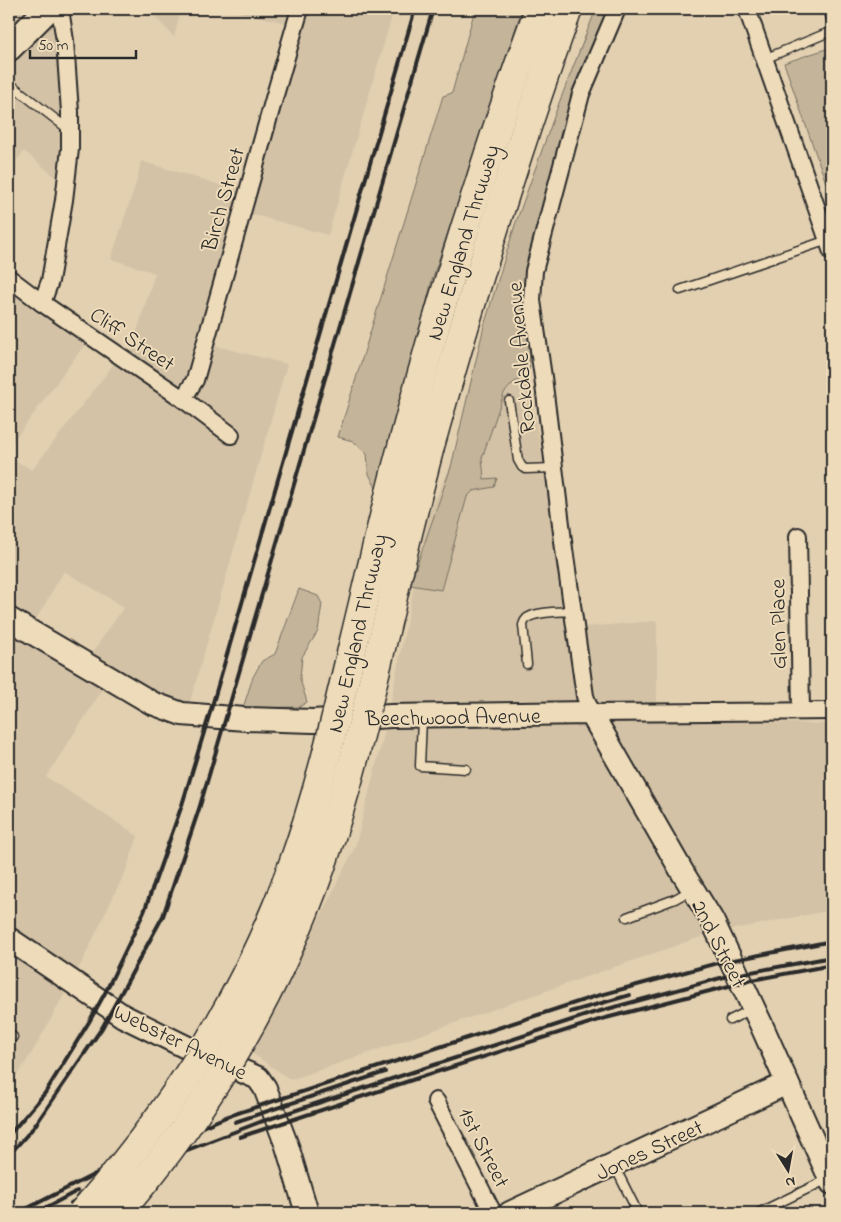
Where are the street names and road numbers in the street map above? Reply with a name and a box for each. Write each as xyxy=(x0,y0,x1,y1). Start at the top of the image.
street label: New England Thruway xyxy=(420,141,511,345)
street label: Birch Street xyxy=(195,144,255,257)
street label: Rockdale Avenue xyxy=(500,280,546,435)
street label: Cliff Street xyxy=(82,300,181,381)
street label: New England Thruway xyxy=(320,531,398,736)
street label: Glen Place xyxy=(763,578,797,669)
street label: Beechwood Avenue xyxy=(364,701,541,737)
street label: 2nd Street xyxy=(681,895,753,995)
street label: Webster Avenue xyxy=(107,998,252,1090)
street label: 1st Street xyxy=(448,1103,516,1195)
street label: Jones Street xyxy=(591,1113,710,1191)

